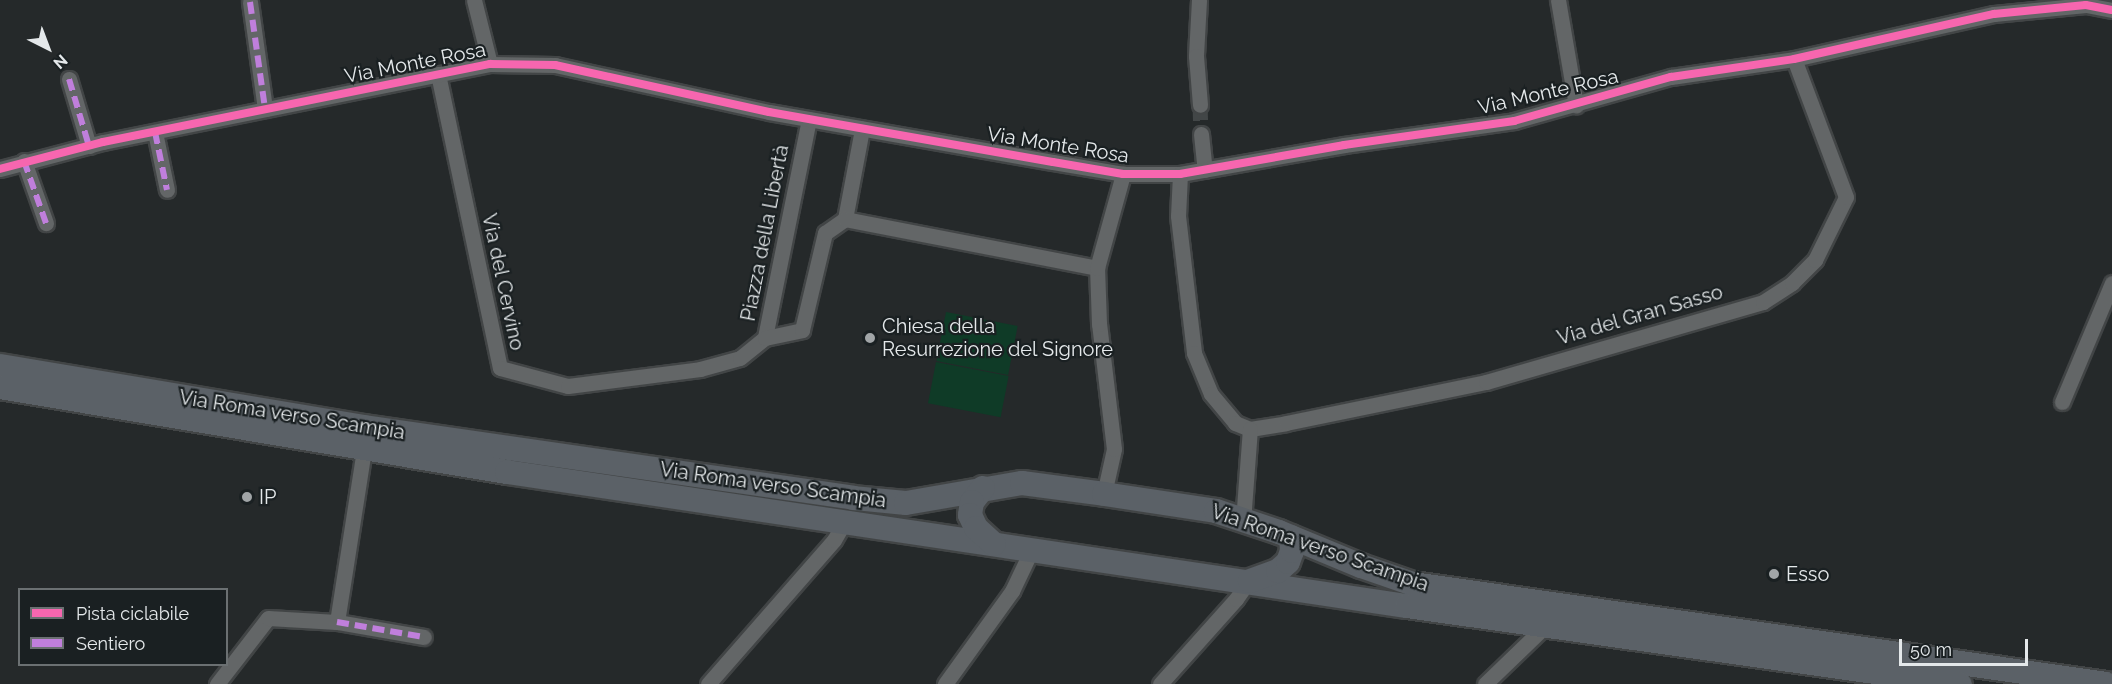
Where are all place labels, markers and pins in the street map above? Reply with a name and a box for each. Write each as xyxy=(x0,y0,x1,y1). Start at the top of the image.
place label: Chiesa della Resurrezione del Signore xyxy=(882,314,1114,361)
marker: Chiesa della Resurrezione del Signore xyxy=(863,331,877,345)
place label: IP xyxy=(259,485,276,509)
marker: IP xyxy=(240,490,254,504)
place label: Esso xyxy=(1786,562,1829,586)
marker: Esso xyxy=(1767,567,1781,581)

